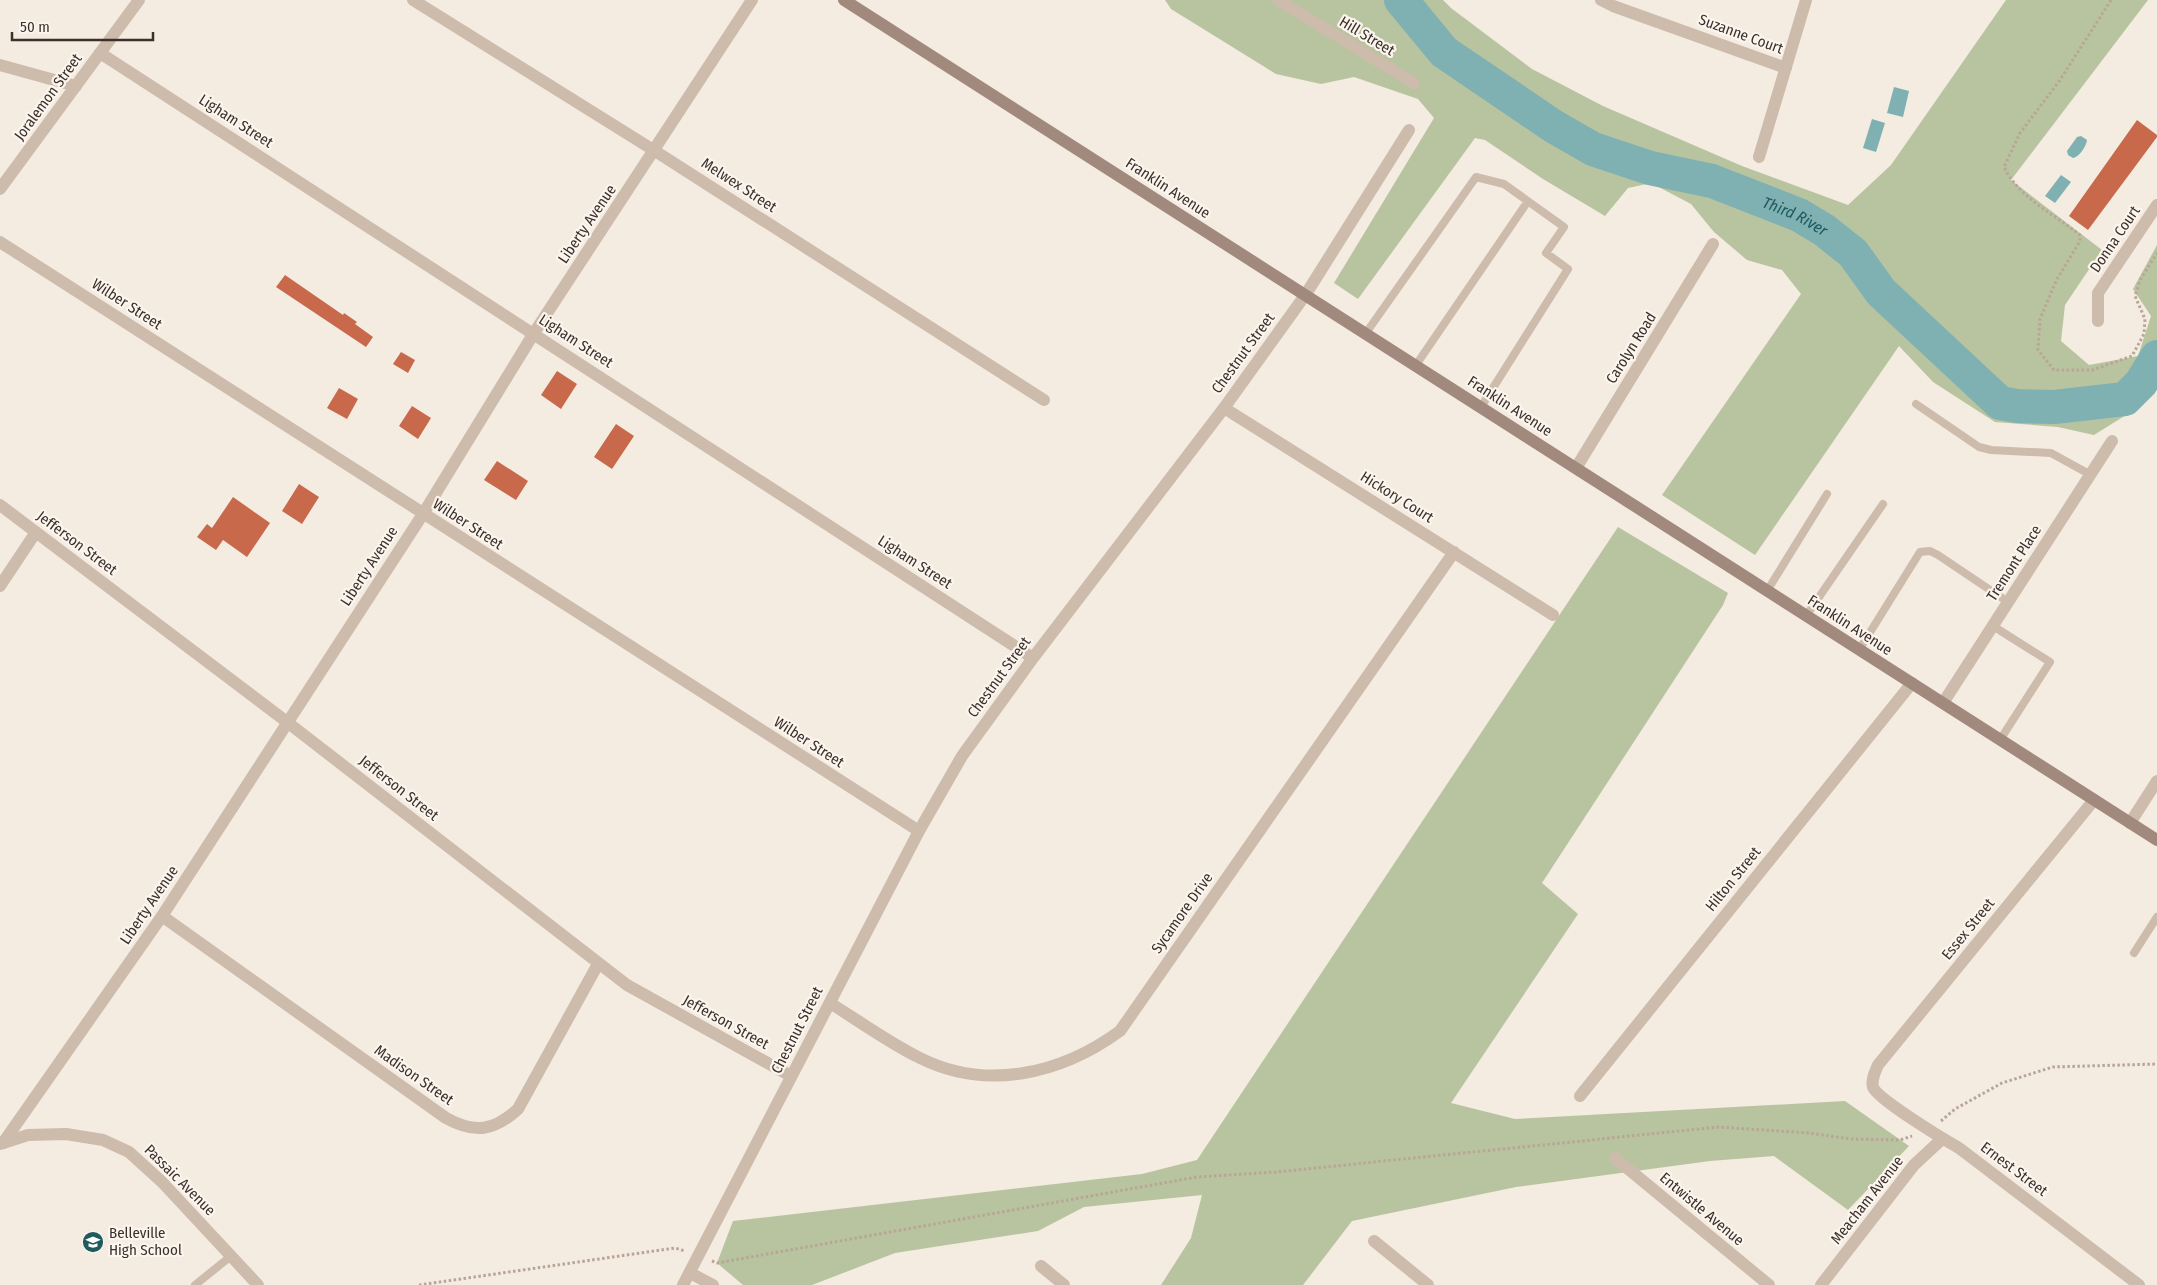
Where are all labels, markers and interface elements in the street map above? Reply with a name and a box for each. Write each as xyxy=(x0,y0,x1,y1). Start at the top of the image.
scale bar xyxy=(12,10,154,42)
street label: Suzanne Court xyxy=(1696,10,1786,58)
street label: Hill Street xyxy=(1336,13,1398,60)
text: 50 m xyxy=(20,18,50,36)
street label: Joralemon Street xyxy=(10,50,86,144)
street label: Ligham Street xyxy=(196,90,276,152)
street label: Melwex Street xyxy=(698,154,780,216)
street label: Franklin Avenue xyxy=(1122,154,1214,222)
street label: Liberty Avenue xyxy=(554,181,620,267)
water label: Third River xyxy=(1760,192,1832,240)
street label: Donna Court xyxy=(2086,202,2144,276)
street label: Wilber Street xyxy=(89,275,166,333)
street label: Chestnut Street xyxy=(1208,309,1278,397)
street label: Carolyn Road xyxy=(1602,309,1660,387)
street label: Ligham Street xyxy=(536,310,616,372)
street label: Franklin Avenue xyxy=(1464,372,1556,440)
street label: Hickory Court xyxy=(1357,467,1437,527)
street label: Wilber Street xyxy=(430,495,507,553)
street label: Jefferson Street xyxy=(33,507,121,579)
street label: Tremont Place xyxy=(1983,522,2045,604)
street label: Liberty Avenue xyxy=(337,523,401,609)
street label: Ligham Street xyxy=(875,531,955,593)
street label: Franklin Avenue xyxy=(1804,591,1896,659)
street label: Chestnut Street xyxy=(964,633,1034,721)
street label: Wilber Street xyxy=(771,713,848,771)
street label: Jefferson Street xyxy=(356,751,442,825)
street label: Hilton Street xyxy=(1702,843,1765,915)
street label: Liberty Avenue xyxy=(116,862,182,948)
street label: Sycamore Drive xyxy=(1148,869,1216,957)
street label: Essex Street xyxy=(1938,895,1998,963)
street label: Chestnut Street xyxy=(767,983,827,1076)
street label: Jefferson Street xyxy=(680,991,772,1053)
street label: Madison Street xyxy=(371,1041,457,1109)
street label: Ernest Street xyxy=(1977,1138,2051,1200)
street label: Passaic Avenue xyxy=(141,1141,219,1219)
street label: Meacham Avenue xyxy=(1827,1152,1907,1248)
street label: Entwistle Avenue xyxy=(1656,1169,1748,1249)
place label: Belleville High School xyxy=(109,1224,182,1259)
school or university icon: Belleville High School xyxy=(81,1230,105,1254)

